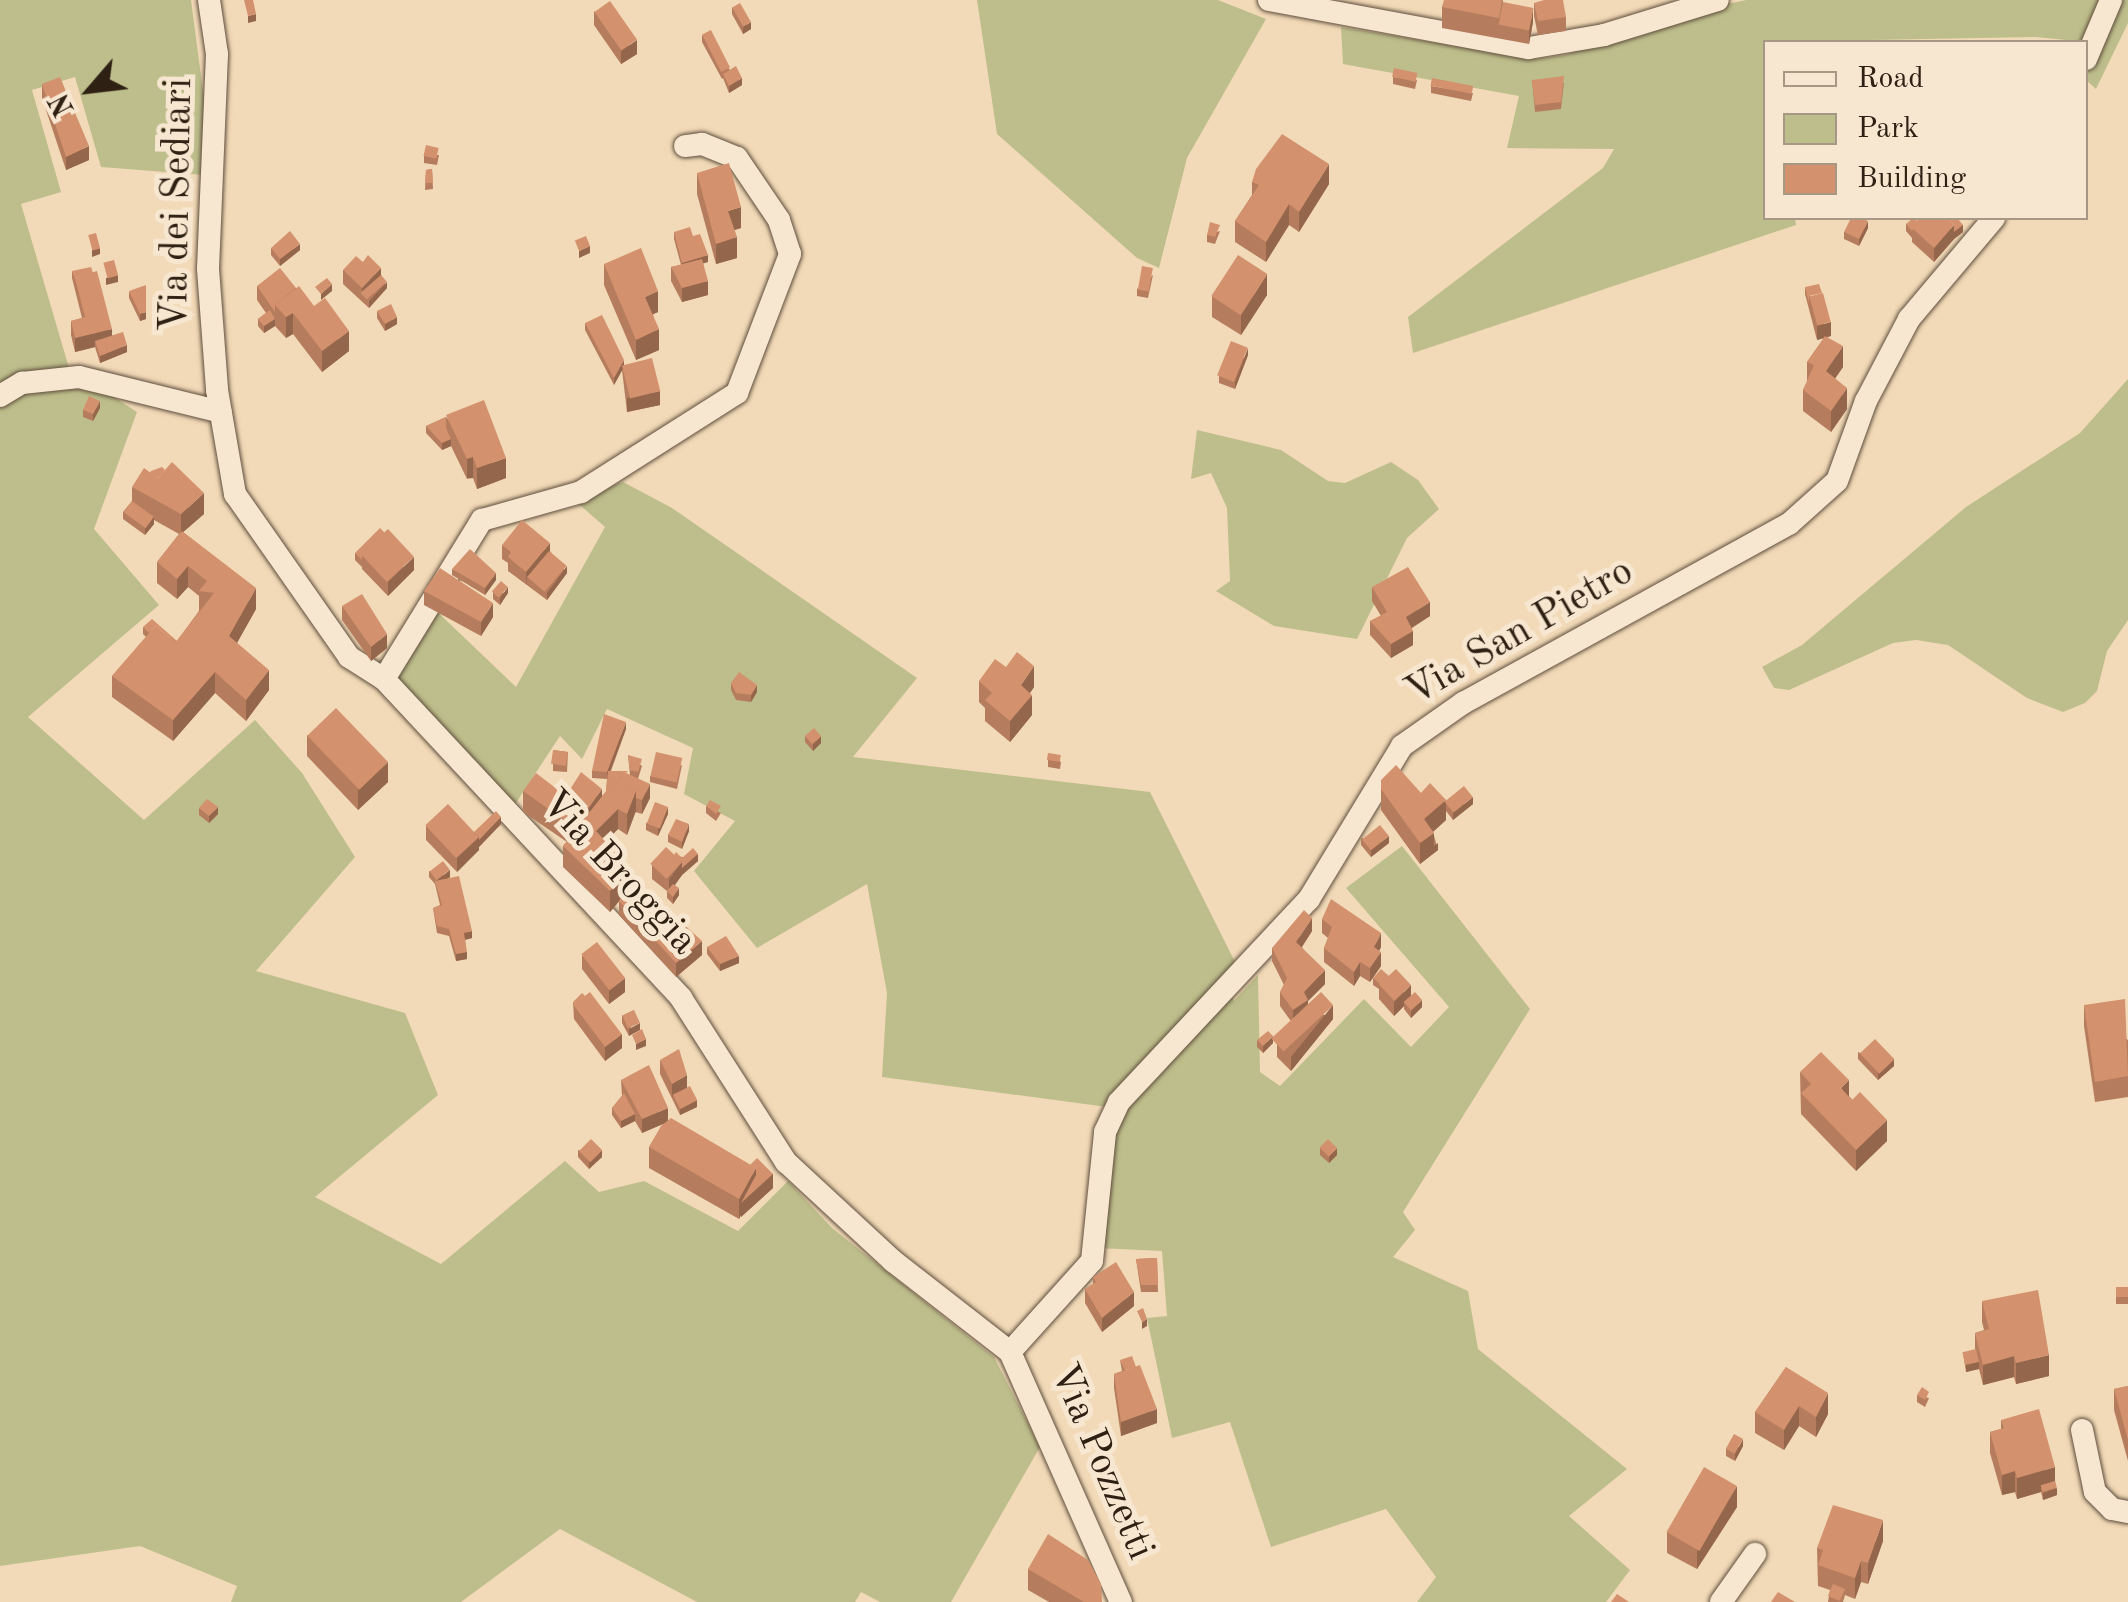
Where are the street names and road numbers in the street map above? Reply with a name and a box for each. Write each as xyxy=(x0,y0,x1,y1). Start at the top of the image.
street label: Via dei Sediari xyxy=(152,78,204,332)
street label: Via San Pietro xyxy=(1398,548,1642,718)
street label: Via Broggia xyxy=(529,780,707,966)
street label: Via Pozzetti xyxy=(1038,1357,1164,1567)

